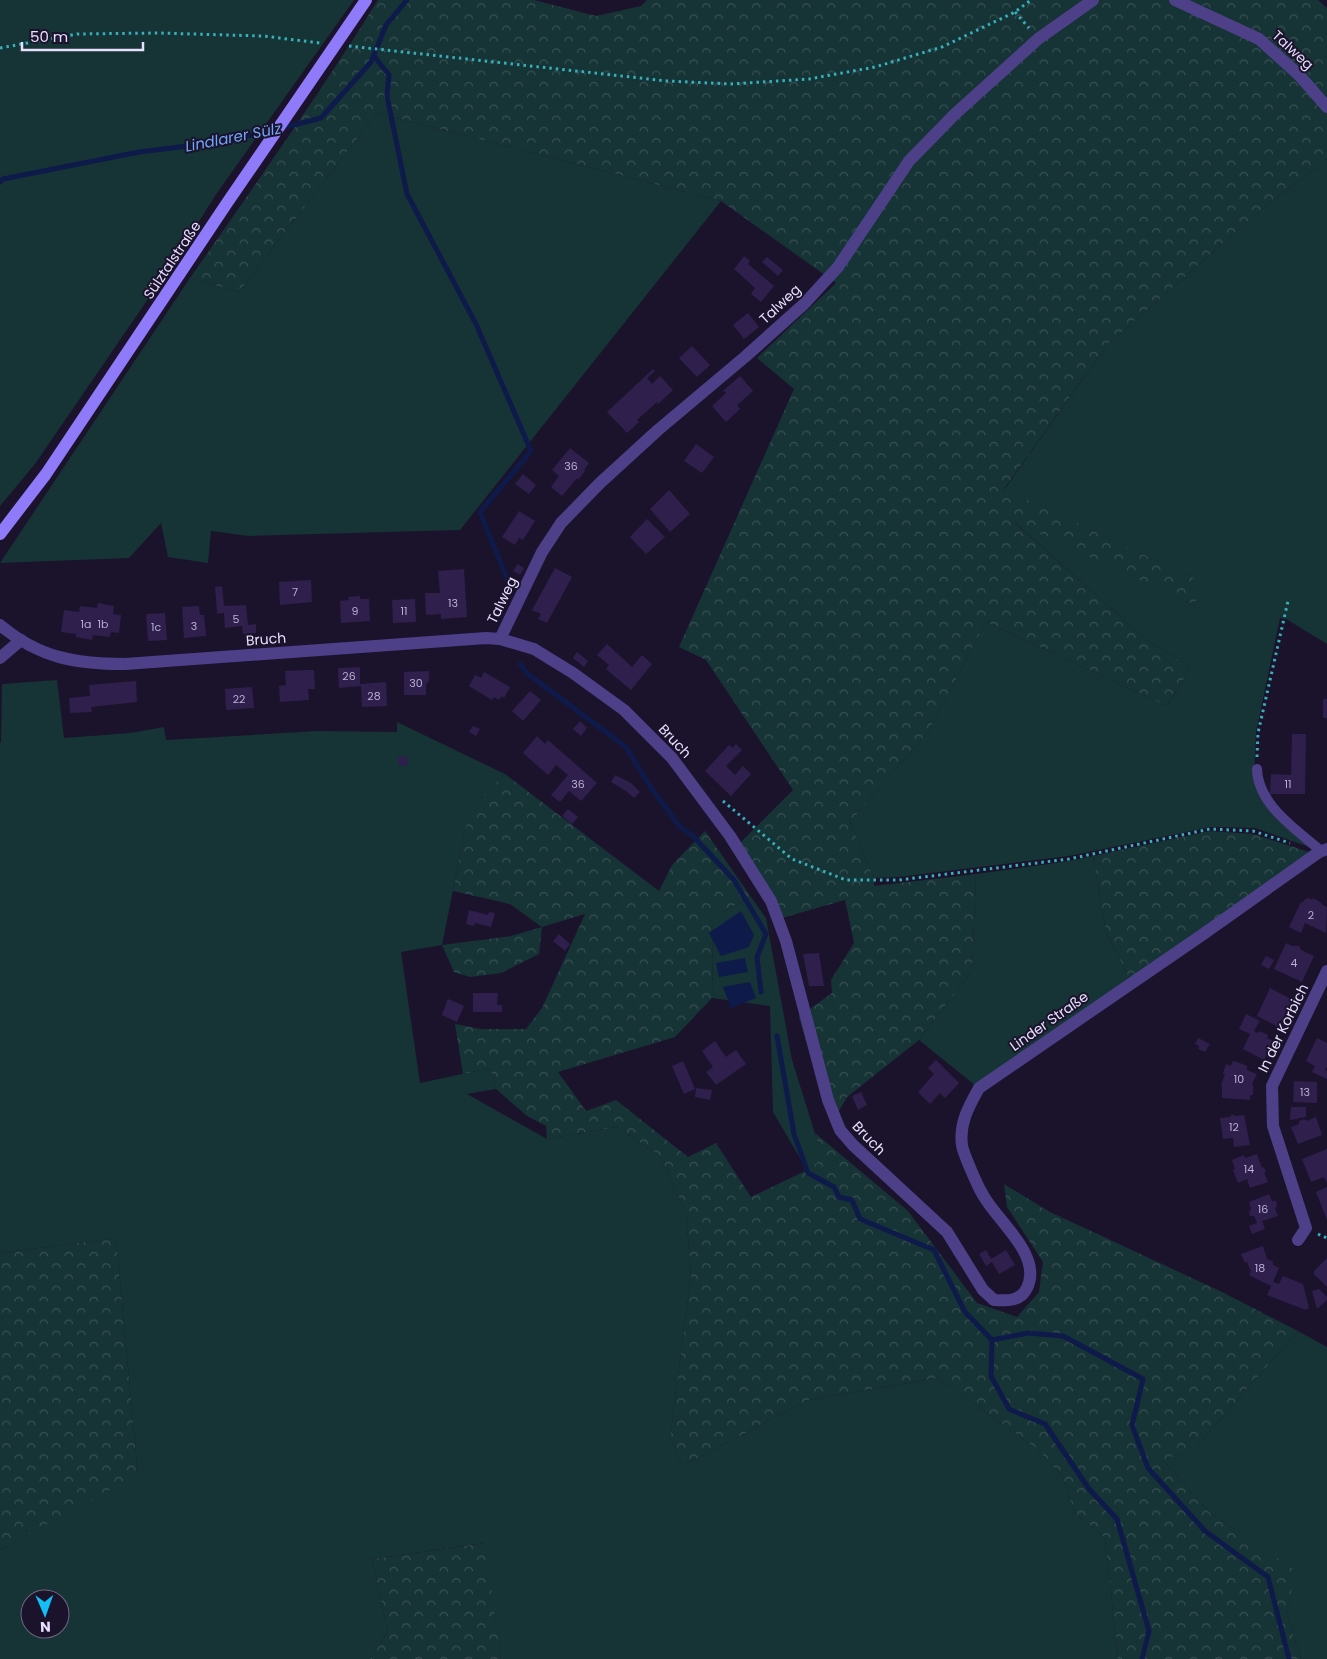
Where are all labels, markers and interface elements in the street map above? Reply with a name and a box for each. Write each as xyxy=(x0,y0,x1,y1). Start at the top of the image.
scale bar xyxy=(22,20,144,52)
text: 50 m xyxy=(30,26,68,47)
street label: Talweg xyxy=(1268,26,1318,74)
water label: Lindlarer Sülz xyxy=(183,117,283,157)
street label: Sülztalstraße xyxy=(138,217,206,303)
street label: Talweg xyxy=(755,280,805,328)
house number: 36 xyxy=(564,458,578,474)
street label: Talweg xyxy=(482,573,522,627)
house number: 7 xyxy=(292,584,298,600)
house number: 13 xyxy=(448,595,458,611)
house number: 9 xyxy=(352,603,359,619)
house number: 11 xyxy=(400,603,408,619)
house number: 5 xyxy=(233,611,240,627)
house number: 1a xyxy=(81,616,91,632)
house number: 1b xyxy=(98,616,108,632)
house number: 3 xyxy=(191,618,197,634)
house number: 1c xyxy=(151,619,161,635)
street label: Bruch xyxy=(245,628,287,650)
house number: 26 xyxy=(342,668,356,684)
house number: 30 xyxy=(409,675,423,691)
house number: 28 xyxy=(367,688,381,704)
house number: 22 xyxy=(233,691,245,707)
street label: Bruch xyxy=(654,719,696,763)
house number: 36 xyxy=(571,776,585,792)
house number: 11 xyxy=(1284,776,1292,792)
house number: 2 xyxy=(1308,907,1314,923)
house number: 4 xyxy=(1291,955,1298,971)
street label: In der Korbich xyxy=(1253,980,1313,1076)
street label: Linder Straße xyxy=(1006,986,1093,1056)
house number: 10 xyxy=(1234,1071,1244,1087)
house number: 13 xyxy=(1300,1084,1310,1100)
street label: Bruch xyxy=(848,1117,890,1159)
house number: 12 xyxy=(1229,1119,1239,1135)
house number: 14 xyxy=(1244,1161,1254,1177)
house number: 16 xyxy=(1258,1201,1268,1217)
house number: 18 xyxy=(1255,1260,1265,1276)
north arrow xyxy=(20,1589,70,1639)
text: N xyxy=(40,1617,51,1637)

